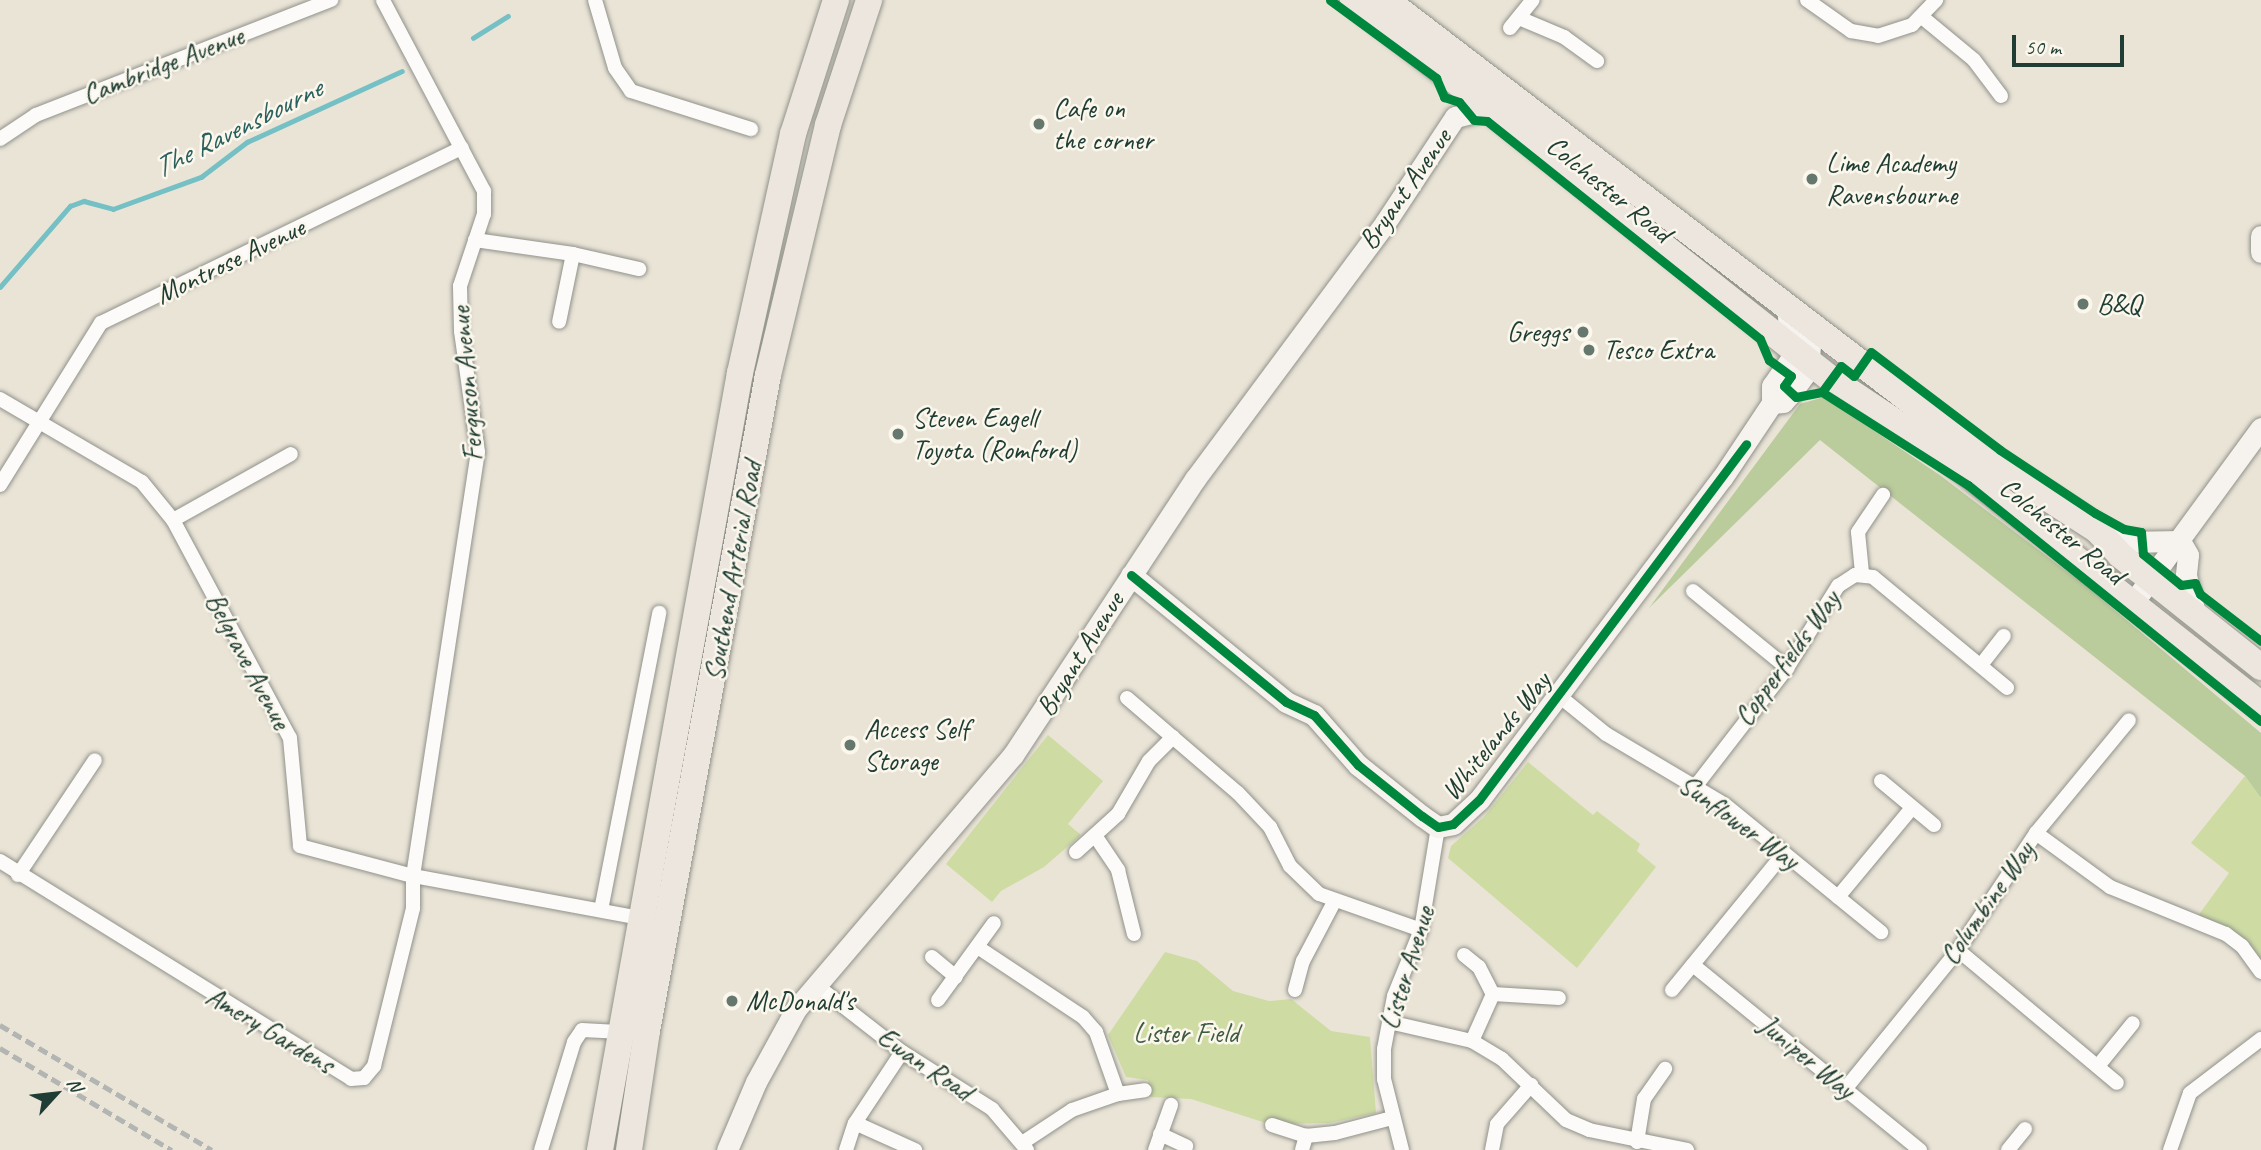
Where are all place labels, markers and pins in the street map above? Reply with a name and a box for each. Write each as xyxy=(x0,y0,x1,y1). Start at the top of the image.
place label: Cafe on the corner xyxy=(1053,91,1153,157)
marker: Cafe on the corner xyxy=(1031,116,1047,132)
place label: Lime Academy Ravensbourne xyxy=(1826,146,1957,212)
marker: Lime Academy Ravensbourne xyxy=(1804,171,1820,187)
place label: B&Q xyxy=(2097,287,2141,321)
marker: B&Q xyxy=(2075,296,2091,312)
place label: Greggs xyxy=(1507,315,1569,349)
marker: Greggs xyxy=(1575,324,1591,340)
place label: Tesco Extra xyxy=(1603,333,1715,367)
marker: Tesco Extra xyxy=(1581,342,1597,358)
place label: Steven Eagell Toyota (Romford) xyxy=(912,401,1077,467)
marker: Steven Eagell Toyota (Romford) xyxy=(890,426,906,442)
place label: Access Self Storage xyxy=(864,712,968,778)
marker: Access Self Storage xyxy=(842,737,858,753)
place label: McDonald's xyxy=(746,984,855,1018)
marker: McDonald's xyxy=(724,993,740,1009)

